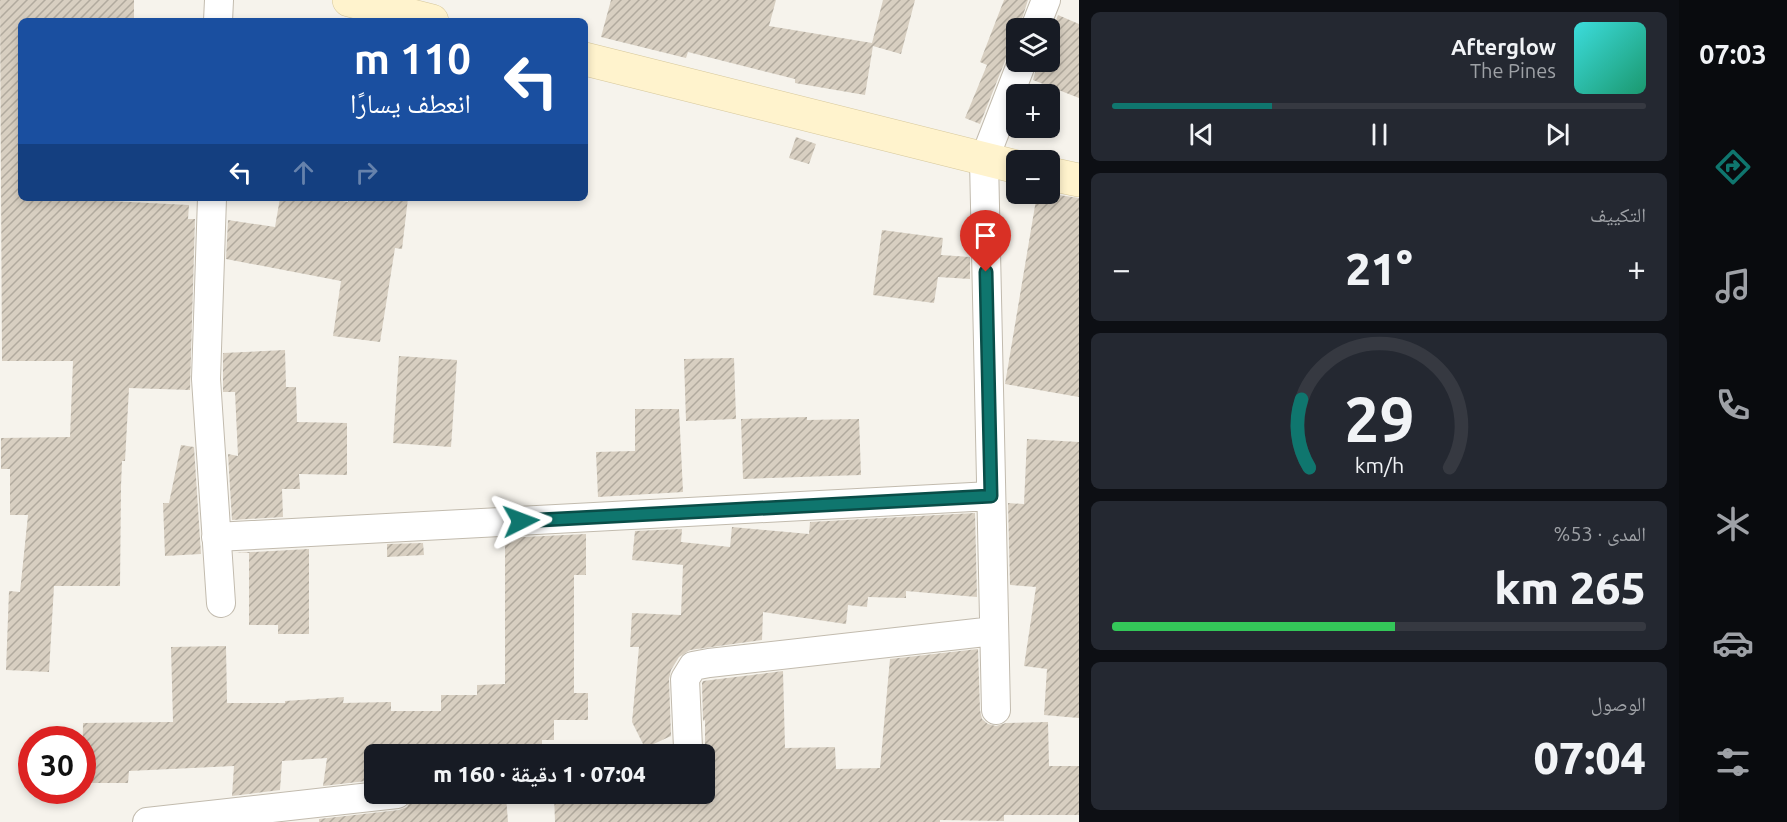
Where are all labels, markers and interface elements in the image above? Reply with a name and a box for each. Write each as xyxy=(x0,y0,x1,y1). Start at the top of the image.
map controls xyxy=(1006,18,1060,204)
button: layers xyxy=(1006,18,1060,72)
text: Afterglow xyxy=(1451,34,1556,59)
text: 110 m xyxy=(354,35,471,82)
text: 07:03 xyxy=(1699,39,1767,69)
icon: left xyxy=(492,42,570,120)
text: The Pines xyxy=(1470,59,1556,82)
button: + xyxy=(1006,84,1060,138)
text: انعطف يسارًا xyxy=(350,88,471,118)
icon: previous xyxy=(1185,118,1218,151)
icon: pause xyxy=(1363,118,1396,151)
icon: next xyxy=(1541,118,1574,151)
icon: directions xyxy=(1712,146,1754,188)
button: − xyxy=(1006,150,1060,204)
icon: left xyxy=(224,156,257,189)
icon: ahead xyxy=(287,156,320,189)
icon: right xyxy=(350,156,383,189)
text: التكييف xyxy=(1590,203,1646,226)
pin xyxy=(960,210,1011,272)
icon: arrive xyxy=(969,219,1002,252)
text: 21° xyxy=(1345,243,1413,294)
text: − xyxy=(1112,250,1131,287)
text: + xyxy=(1627,250,1646,287)
icon: music xyxy=(1712,265,1754,307)
text: 29 xyxy=(1344,384,1414,454)
icon: phone xyxy=(1712,384,1754,426)
text: km/h xyxy=(1354,453,1404,477)
position arrow xyxy=(489,489,553,553)
icon: climate xyxy=(1712,503,1754,545)
text: المدى · 53% xyxy=(1553,522,1646,545)
text: 265 km xyxy=(1494,562,1646,613)
icon: car xyxy=(1712,622,1754,664)
text: الوصول xyxy=(1591,692,1646,715)
speed limit sign: 30 xyxy=(18,726,96,804)
text: 07:04 xyxy=(1533,732,1646,783)
icon: filters xyxy=(1712,741,1754,783)
text: 07:04 · 1 دقيقة · 160 m xyxy=(433,761,646,786)

